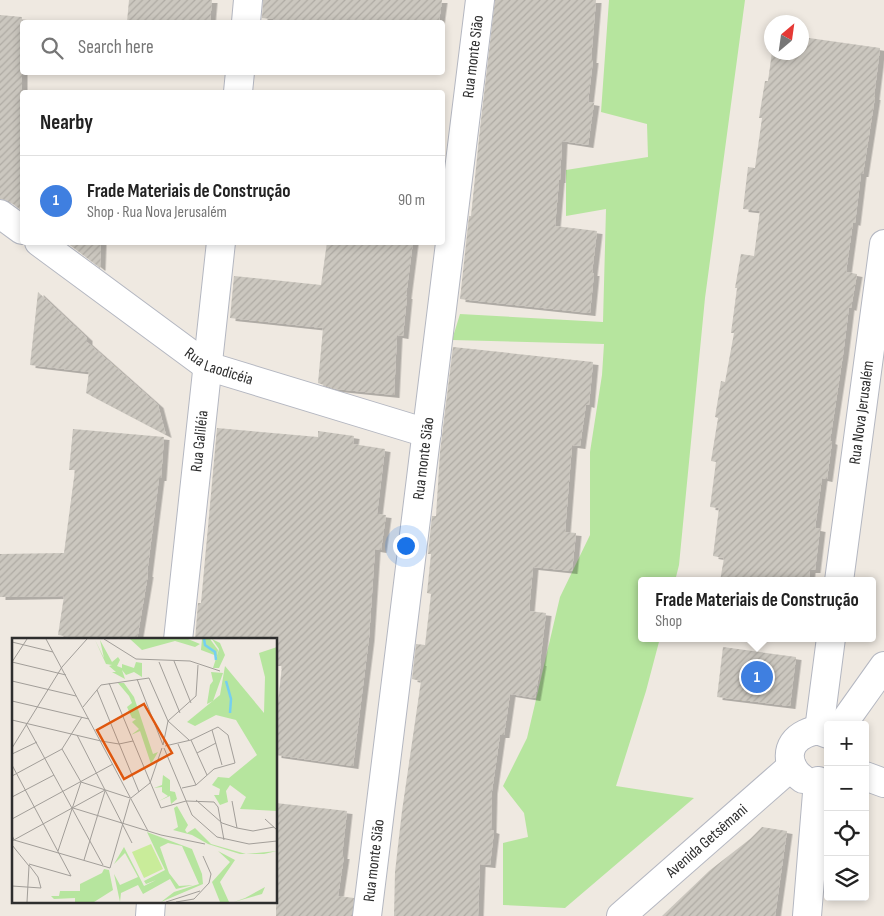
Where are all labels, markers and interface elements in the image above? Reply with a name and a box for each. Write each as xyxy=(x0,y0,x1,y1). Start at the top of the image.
street label: Rua monte Sião xyxy=(459,14,488,99)
north arrow xyxy=(764,15,809,60)
search box xyxy=(20,20,445,75)
icon: search xyxy=(38,34,66,62)
text: Search here xyxy=(78,36,154,59)
text: Nearby xyxy=(40,110,93,135)
text: Frade Materiais de Construção xyxy=(87,180,291,203)
text: 1 xyxy=(53,191,59,210)
text: 90 m xyxy=(398,191,425,210)
text: Shop · Rua Nova Jerusalém xyxy=(87,203,227,222)
street label: Rua Laodicéia xyxy=(181,343,255,389)
street label: Rua Nova Jerusalém xyxy=(845,359,878,466)
street label: Rua Galiléia xyxy=(187,409,212,473)
street label: Rua monte Sião xyxy=(409,416,438,501)
your location xyxy=(393,533,419,559)
popup xyxy=(638,577,876,642)
text: Frade Materiais de Construção xyxy=(655,589,859,612)
text: Shop xyxy=(655,612,682,631)
inset map xyxy=(12,638,278,904)
pin: 1 xyxy=(741,658,773,696)
map controls xyxy=(824,721,869,901)
button: + xyxy=(824,721,869,766)
button: − xyxy=(824,766,869,811)
street label: Avenida Getsêmani xyxy=(661,800,751,882)
button: locate xyxy=(824,811,869,856)
street label: Rua monte Sião xyxy=(359,818,388,903)
button: layers xyxy=(824,856,869,901)

